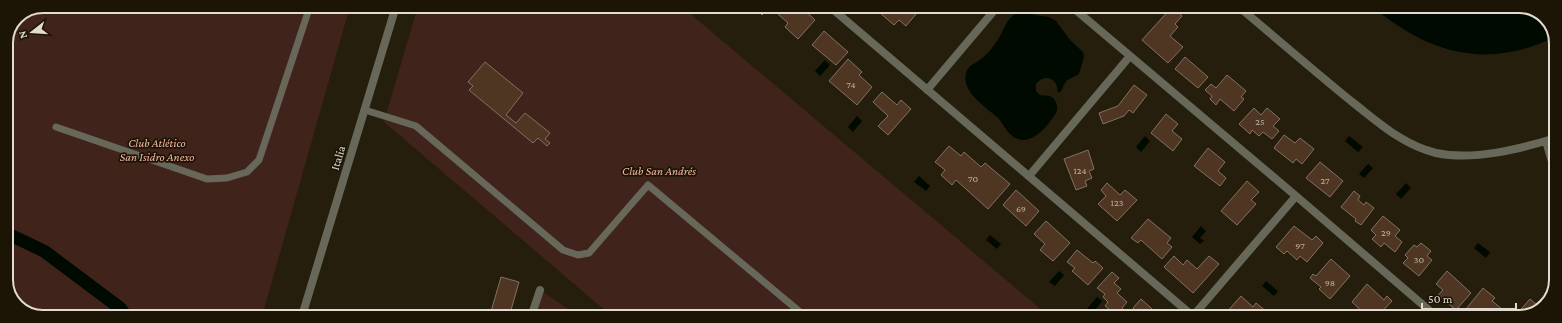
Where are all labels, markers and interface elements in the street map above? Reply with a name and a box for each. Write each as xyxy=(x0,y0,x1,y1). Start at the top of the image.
north arrow xyxy=(12,12,52,52)
text: N xyxy=(15,29,29,40)
house number: 74 xyxy=(846,79,856,90)
house number: 25 xyxy=(1255,116,1265,127)
park label: Club Atlético San Isidro Anexo xyxy=(120,136,194,164)
street label: Italia xyxy=(328,144,348,172)
park label: Club San Andrés xyxy=(622,164,696,178)
house number: 124 xyxy=(1073,165,1087,176)
house number: 70 xyxy=(968,173,978,184)
house number: 27 xyxy=(1320,175,1330,186)
house number: 123 xyxy=(1111,197,1124,208)
house number: 69 xyxy=(1016,203,1026,214)
house number: 29 xyxy=(1381,227,1391,238)
house number: 97 xyxy=(1295,240,1305,251)
house number: 30 xyxy=(1414,254,1425,265)
house number: 98 xyxy=(1325,277,1335,288)
scale bar xyxy=(1422,285,1516,311)
text: 50 m xyxy=(1428,292,1453,306)

